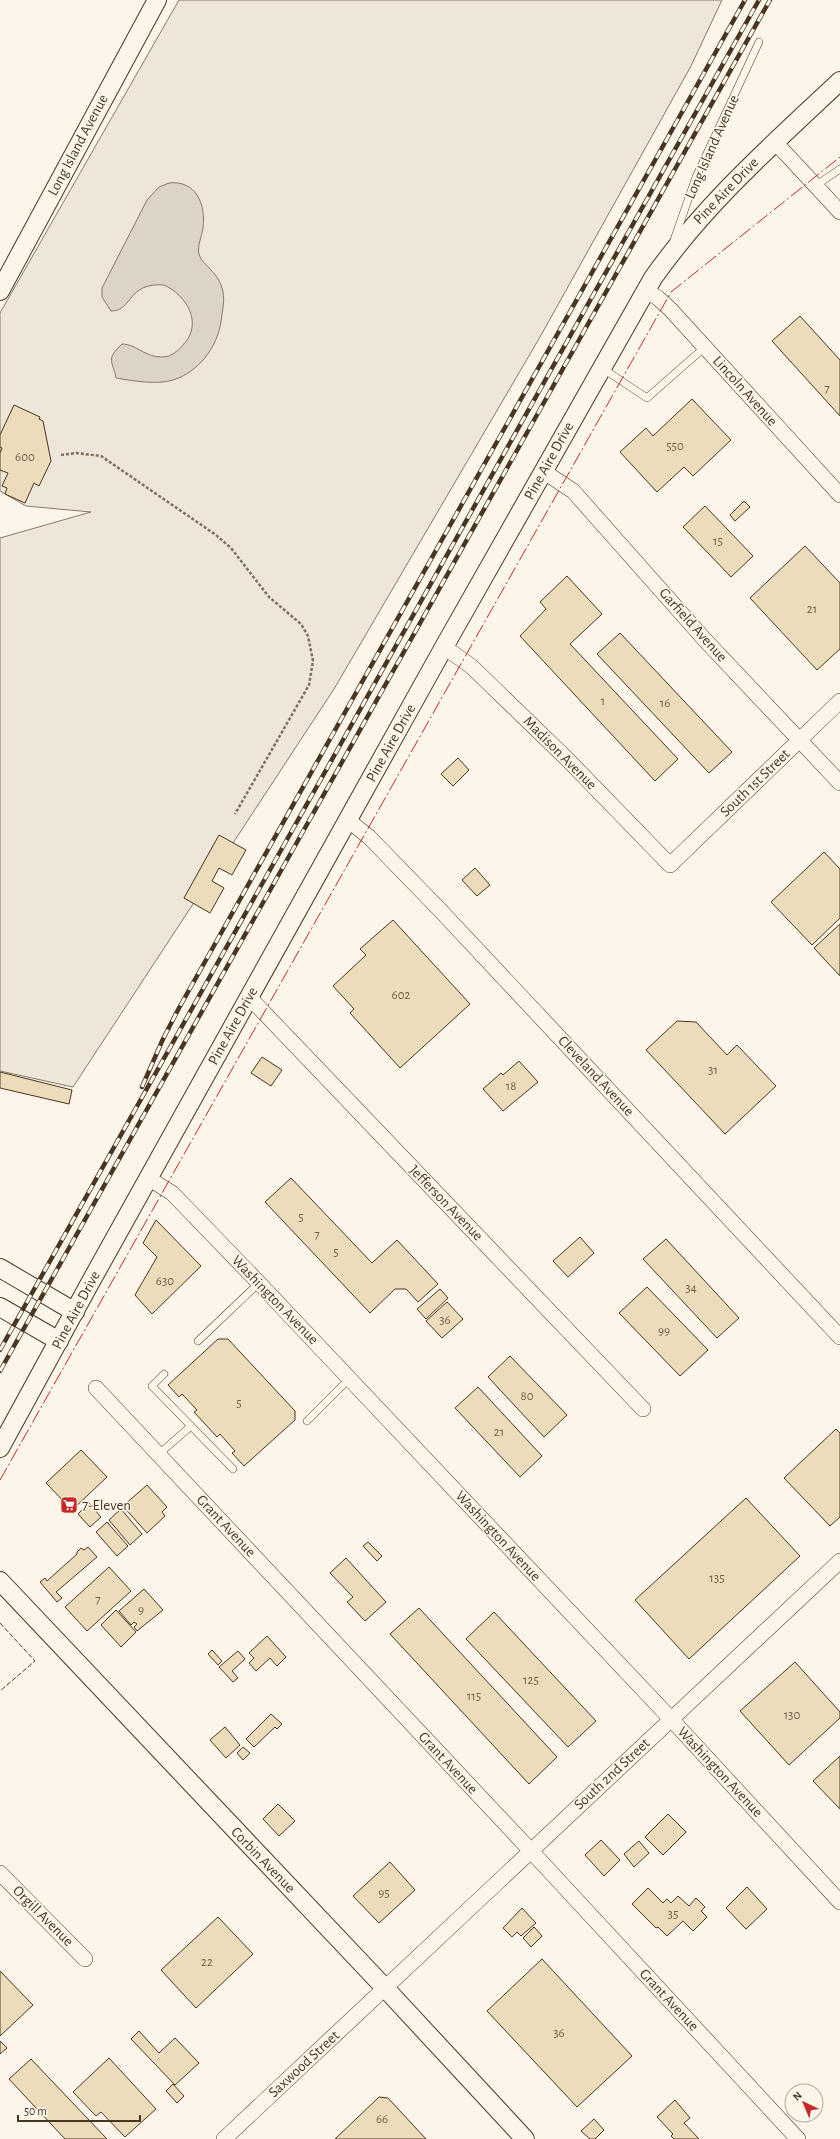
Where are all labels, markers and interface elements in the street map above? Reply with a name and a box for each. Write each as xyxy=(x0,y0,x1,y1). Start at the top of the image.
street label: Long Island Avenue xyxy=(45,92,111,198)
street label: Long Island Avenue xyxy=(682,93,742,201)
street label: Pine Aire Drive xyxy=(691,155,761,227)
street label: Lincoln Avenue xyxy=(710,353,780,429)
house number: 7 xyxy=(824,382,830,395)
street label: Pine Aire Drive xyxy=(522,420,577,502)
house number: 550 xyxy=(666,440,684,453)
house number: 600 xyxy=(15,451,35,464)
house number: 15 xyxy=(713,535,723,548)
street label: Garfield Avenue xyxy=(656,585,730,665)
house number: 21 xyxy=(807,603,817,616)
house number: 1 xyxy=(601,695,605,708)
house number: 16 xyxy=(660,697,670,710)
street label: Pine Aire Drive xyxy=(364,702,419,784)
street label: Madison Avenue xyxy=(521,714,600,793)
street label: South 1st Street xyxy=(717,746,793,820)
street label: Pine Aire Drive xyxy=(206,985,261,1067)
house number: 602 xyxy=(392,989,411,1002)
street label: Cleveland Avenue xyxy=(555,1033,637,1119)
house number: 31 xyxy=(708,1064,718,1077)
house number: 18 xyxy=(506,1080,516,1093)
street label: Jefferson Avenue xyxy=(406,1162,486,1244)
house number: 5 xyxy=(298,1211,304,1224)
house number: 7 xyxy=(314,1228,320,1241)
house number: 5 xyxy=(333,1246,339,1259)
street label: Washington Avenue xyxy=(229,1253,321,1347)
street label: Pine Aire Drive xyxy=(49,1268,103,1352)
house number: 630 xyxy=(156,1275,174,1288)
house number: 34 xyxy=(685,1282,697,1295)
house number: 36 xyxy=(439,1314,451,1327)
house number: 99 xyxy=(658,1325,670,1338)
house number: 80 xyxy=(520,1390,534,1403)
house number: 5 xyxy=(236,1397,242,1410)
house number: 21 xyxy=(494,1426,504,1439)
street label: Washington Avenue xyxy=(453,1488,544,1584)
street label: Grant Avenue xyxy=(194,1492,258,1560)
supermarket icon: 7-Eleven xyxy=(59,1495,79,1515)
place label: 7-Eleven xyxy=(82,1498,131,1513)
house number: 135 xyxy=(709,1572,725,1585)
house number: 7 xyxy=(95,1593,101,1606)
house number: 9 xyxy=(138,1604,144,1617)
house number: 125 xyxy=(523,1674,539,1687)
house number: 115 xyxy=(467,1690,481,1703)
house number: 130 xyxy=(784,1709,800,1722)
street label: Washington Avenue xyxy=(675,1724,766,1820)
street label: Grant Avenue xyxy=(416,1729,480,1797)
street label: South 2nd Street xyxy=(571,1735,653,1813)
street label: Corbin Avenue xyxy=(228,1824,298,1896)
street label: Orgill Avenue xyxy=(10,1883,76,1949)
house number: 95 xyxy=(378,1887,390,1900)
house number: 35 xyxy=(668,1908,678,1921)
house number: 22 xyxy=(201,1956,213,1969)
street label: Grant Avenue xyxy=(637,1966,701,2034)
house number: 36 xyxy=(553,2027,565,2040)
street label: Saxwood Street xyxy=(266,2028,342,2100)
north arrow xyxy=(784,2083,824,2123)
text: N xyxy=(791,2090,804,2103)
scale bar xyxy=(18,2097,140,2123)
text: 50 m xyxy=(24,2105,47,2117)
house number: 66 xyxy=(376,2113,388,2126)

